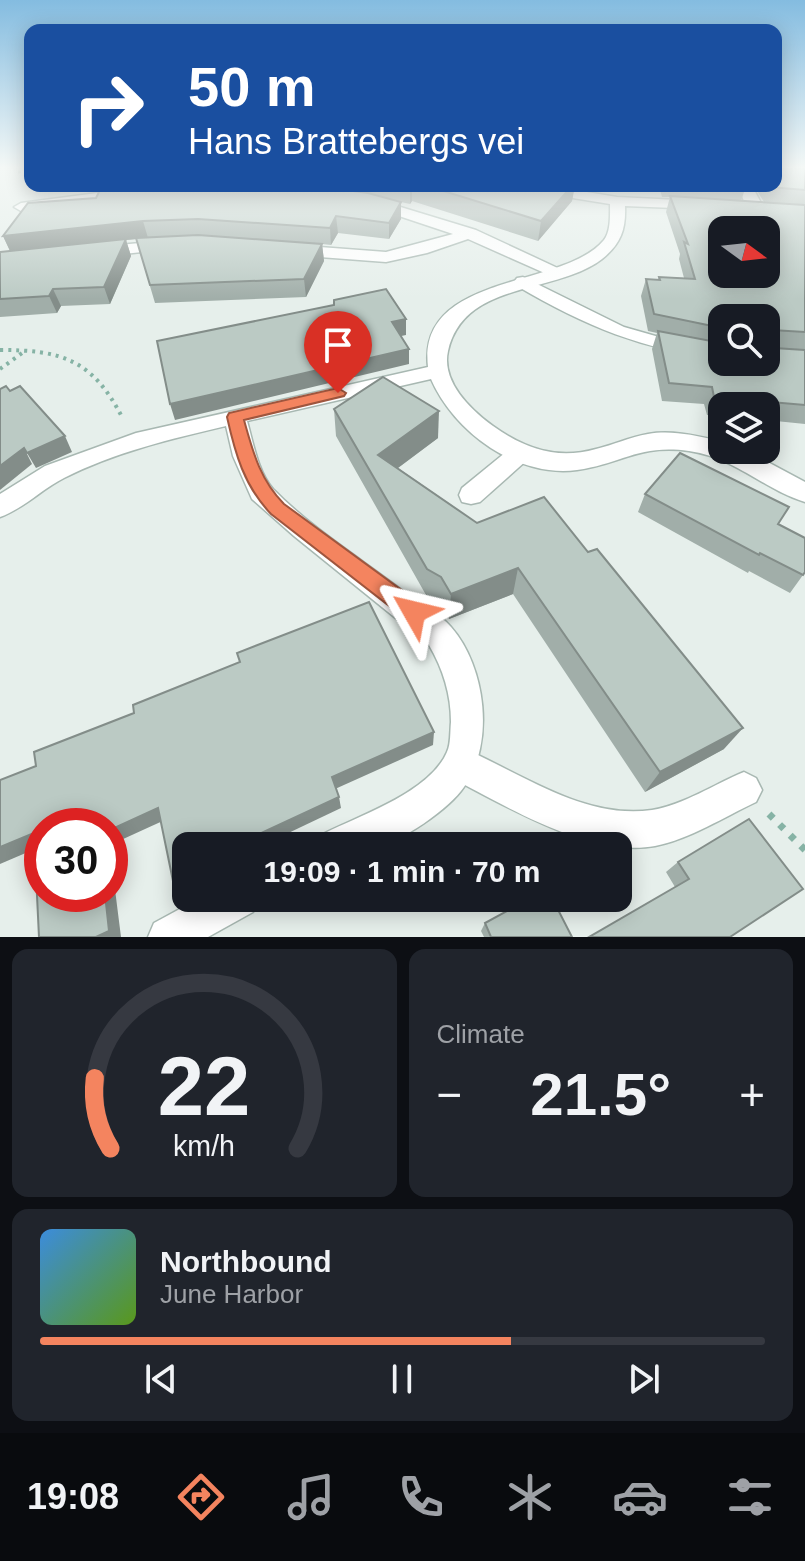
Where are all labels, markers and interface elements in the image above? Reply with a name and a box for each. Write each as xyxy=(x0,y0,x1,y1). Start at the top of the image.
text: 50 m xyxy=(188,55,316,118)
icon: right xyxy=(56,56,160,160)
text: Hans Brattebergs vei xyxy=(188,121,524,162)
north arrow xyxy=(708,216,780,288)
map controls xyxy=(708,216,780,464)
button: search xyxy=(708,304,780,376)
pin xyxy=(304,311,372,393)
icon: arrive xyxy=(316,323,360,367)
button: layers xyxy=(708,392,780,464)
position arrow xyxy=(372,570,456,654)
speed limit sign: 30 xyxy=(24,808,128,912)
text: 19:09 · 1 min · 70 m xyxy=(264,855,540,888)
text: Climate xyxy=(437,1019,525,1049)
text: 22 xyxy=(158,1040,251,1133)
text: 21.5° xyxy=(530,1061,671,1128)
text: − xyxy=(437,1070,462,1119)
text: + xyxy=(739,1070,765,1119)
text: km/h xyxy=(173,1130,235,1162)
text: Northbound xyxy=(160,1245,332,1278)
text: June Harbor xyxy=(160,1279,303,1309)
icon: previous xyxy=(139,1357,183,1401)
icon: pause xyxy=(380,1357,424,1401)
icon: next xyxy=(622,1357,666,1401)
icon: directions xyxy=(173,1469,229,1525)
icon: music xyxy=(283,1469,339,1525)
icon: phone xyxy=(393,1469,449,1525)
icon: climate xyxy=(502,1469,558,1525)
icon: car xyxy=(612,1469,668,1525)
icon: filters xyxy=(722,1469,778,1525)
text: 19:08 xyxy=(27,1476,119,1517)

